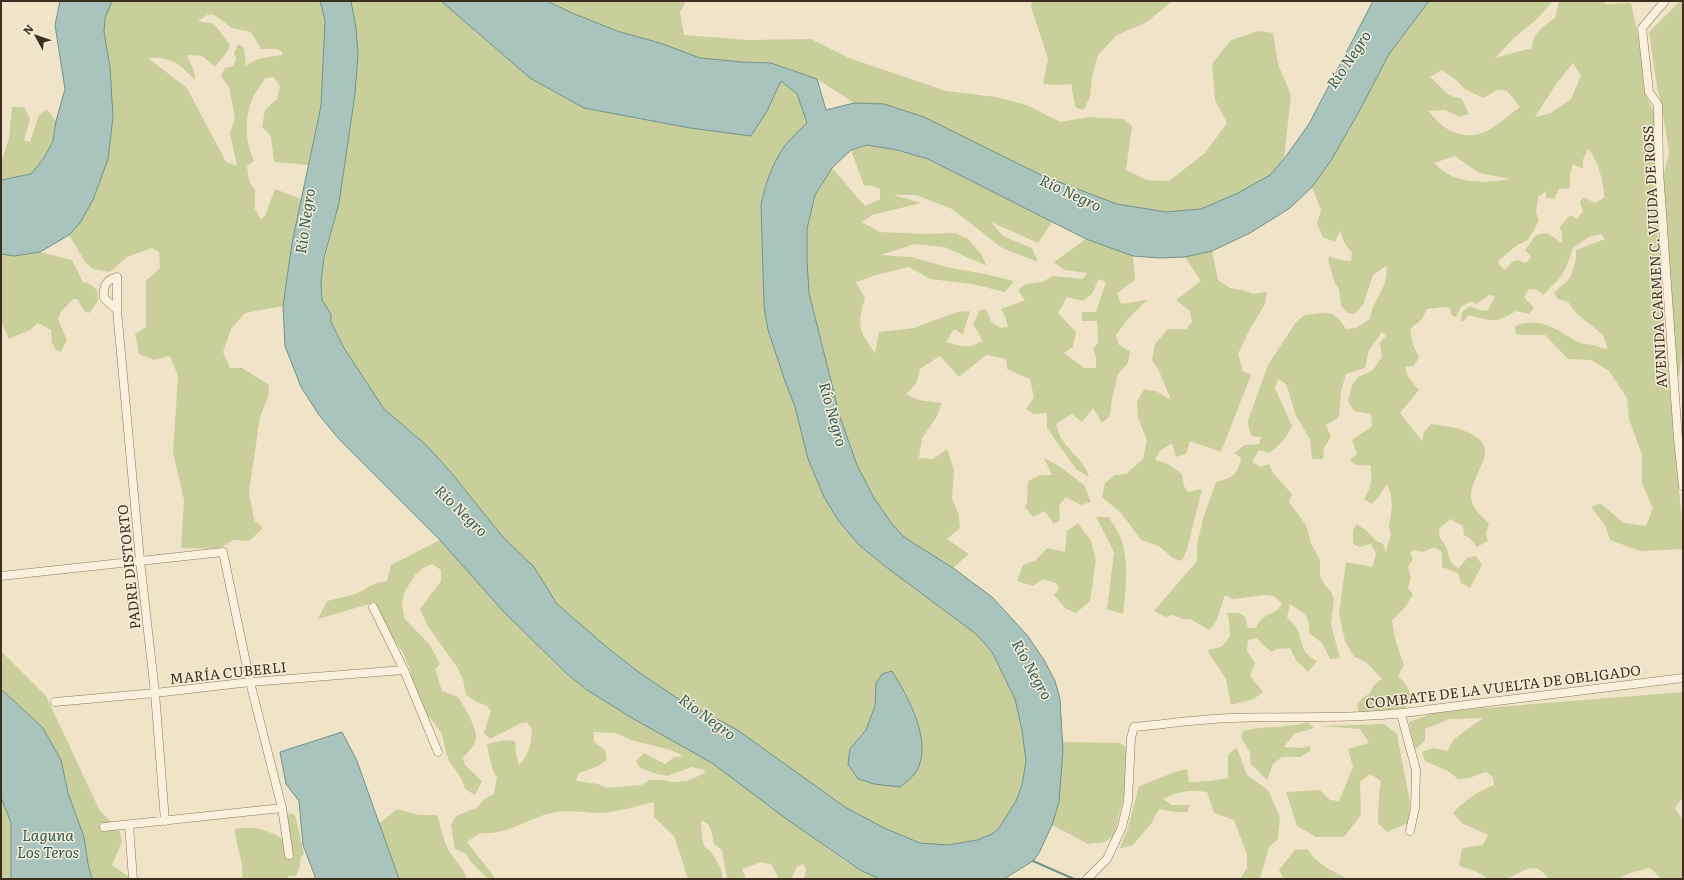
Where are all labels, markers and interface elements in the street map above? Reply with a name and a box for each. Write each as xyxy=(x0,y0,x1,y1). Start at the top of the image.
north arrow xyxy=(16,16,56,56)
text: N xyxy=(18,20,37,38)
water label: Río Negro xyxy=(1320,25,1376,93)
street label: AVENIDA CARMEN C. VIUDA DE ROSS xyxy=(1637,125,1671,389)
water label: Río Negro xyxy=(1036,168,1106,216)
water label: Río Negro xyxy=(288,187,320,255)
water label: Río Negro xyxy=(814,379,854,449)
water label: Río Negro xyxy=(430,479,494,541)
street label: PADRE DISTORTO xyxy=(111,503,145,631)
water label: Río Negro xyxy=(1007,635,1059,703)
street label: MARÍA CUBERLI xyxy=(169,656,287,688)
street label: COMBATE DE LA VUELTA DE OBLIGADO xyxy=(1364,659,1642,713)
water label: Río Negro xyxy=(675,687,741,745)
water label: Laguna Los Teros xyxy=(17,823,79,863)

